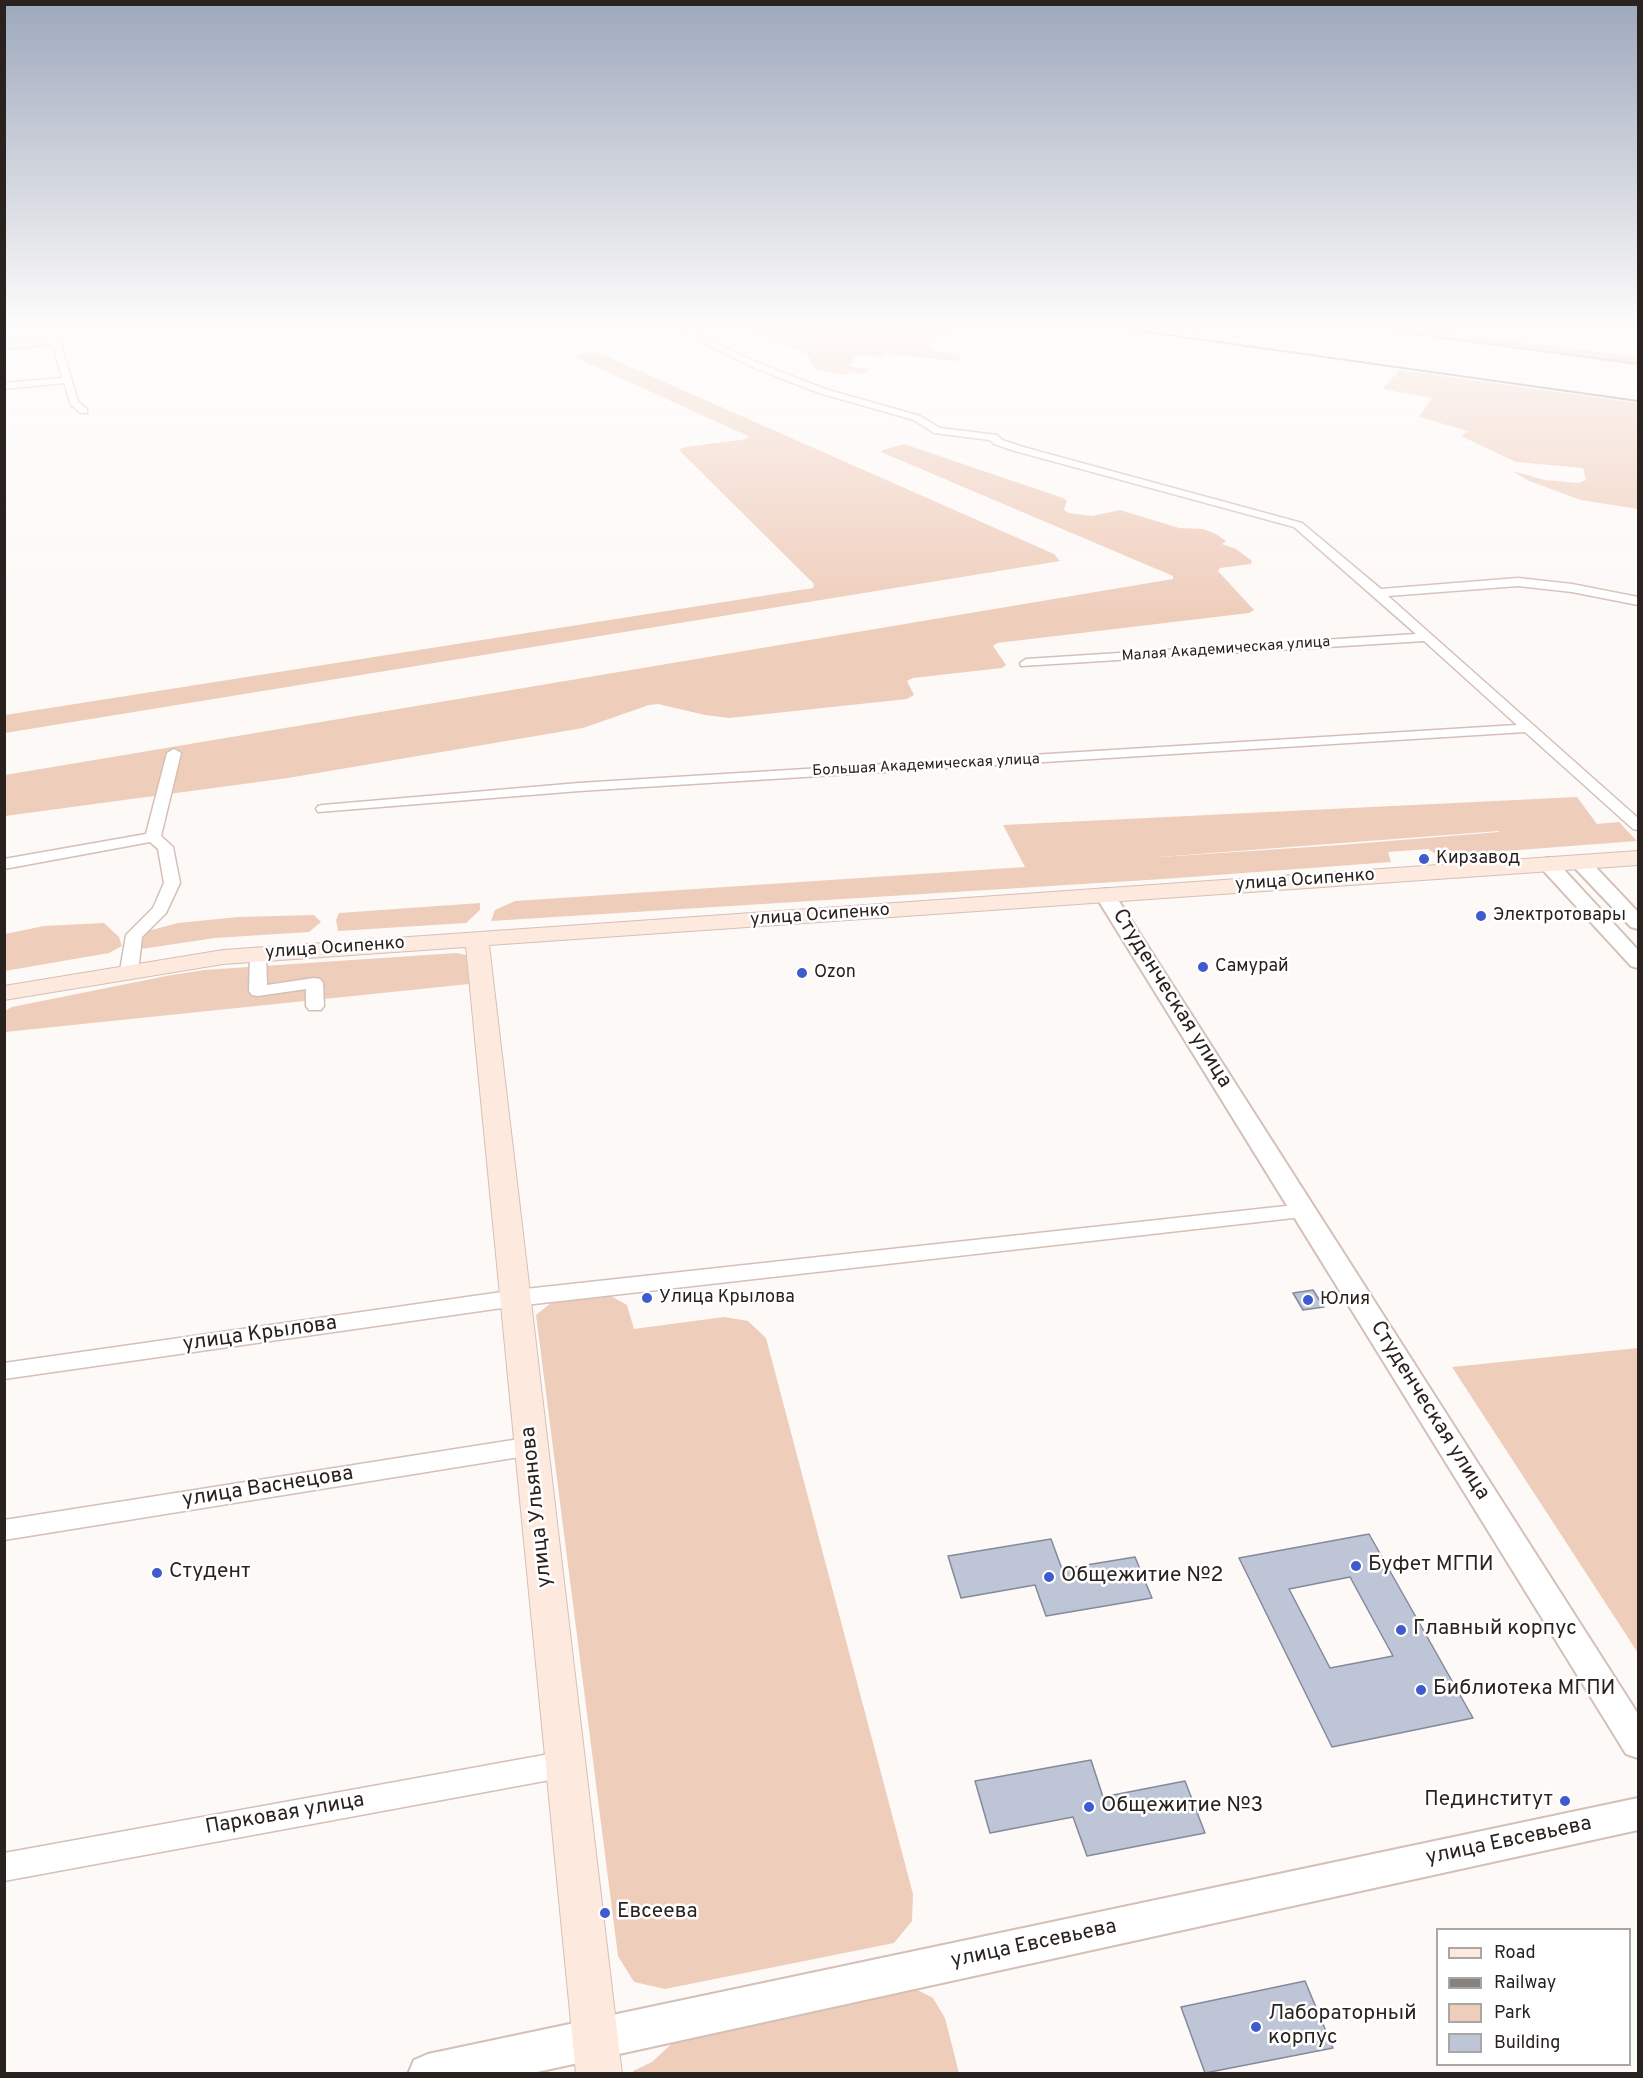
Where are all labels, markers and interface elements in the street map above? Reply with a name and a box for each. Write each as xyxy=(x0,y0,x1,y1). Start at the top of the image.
street label: Малая Академическая улица xyxy=(1121,634,1331,666)
street label: Большая Академическая улица xyxy=(812,751,1040,781)
place label: Кирзавод xyxy=(1436,848,1520,870)
marker: Кирзавод xyxy=(1417,852,1431,866)
street label: улица Осипенко xyxy=(1234,865,1376,897)
street label: улица Осипенко xyxy=(749,900,891,932)
street label: Студенческая улица xyxy=(1106,905,1236,1093)
place label: Электротовары xyxy=(1493,905,1626,927)
marker: Электротовары xyxy=(1474,909,1488,923)
street label: улица Осипенко xyxy=(264,933,406,965)
place label: Самурай xyxy=(1215,956,1289,978)
marker: Самурай xyxy=(1196,960,1210,974)
place label: Ozon xyxy=(814,962,856,984)
marker: Ozon xyxy=(795,966,809,980)
place label: Улица Крылова xyxy=(659,1287,795,1309)
place label: Юлия xyxy=(1320,1289,1370,1311)
marker: Улица Крылова xyxy=(640,1291,654,1305)
marker: Юлия xyxy=(1301,1293,1315,1307)
street label: улица Крылова xyxy=(181,1312,339,1358)
street label: Студенческая улица xyxy=(1364,1317,1494,1505)
street label: улица Ульянова xyxy=(517,1425,559,1589)
street label: улица Васнецова xyxy=(181,1462,355,1514)
place label: Буфет МГПИ xyxy=(1368,1553,1494,1579)
marker: Буфет МГПИ xyxy=(1349,1559,1363,1573)
place label: Студент xyxy=(169,1560,251,1586)
place label: Общежитие №2 xyxy=(1061,1564,1223,1590)
marker: Студент xyxy=(150,1566,164,1580)
marker: Общежитие №2 xyxy=(1042,1570,1056,1584)
place label: Главный корпус xyxy=(1413,1617,1577,1643)
marker: Главный корпус xyxy=(1394,1623,1408,1637)
place label: Библиотека МГПИ xyxy=(1433,1677,1615,1703)
marker: Библиотека МГПИ xyxy=(1414,1683,1428,1697)
place label: Пединститут xyxy=(1424,1788,1553,1814)
street label: Парковая улица xyxy=(204,1789,366,1841)
place label: Общежитие №3 xyxy=(1101,1794,1263,1820)
marker: Пединститут xyxy=(1558,1794,1572,1808)
marker: Общежитие №3 xyxy=(1082,1800,1096,1814)
street label: улица Евсевьева xyxy=(1424,1812,1594,1872)
place label: Евсеева xyxy=(617,1900,698,1926)
marker: Евсеева xyxy=(598,1906,612,1920)
street label: улица Евсевьева xyxy=(949,1915,1119,1975)
legend xyxy=(1436,1928,1631,2066)
text: Road xyxy=(1494,1942,1536,1965)
text: Railway xyxy=(1494,1972,1556,1995)
place label: Лабораторный корпус xyxy=(1268,2002,1417,2052)
text: Park xyxy=(1494,2002,1531,2025)
marker: Лабораторный корпус xyxy=(1249,2020,1263,2034)
text: Building xyxy=(1494,2032,1560,2055)

